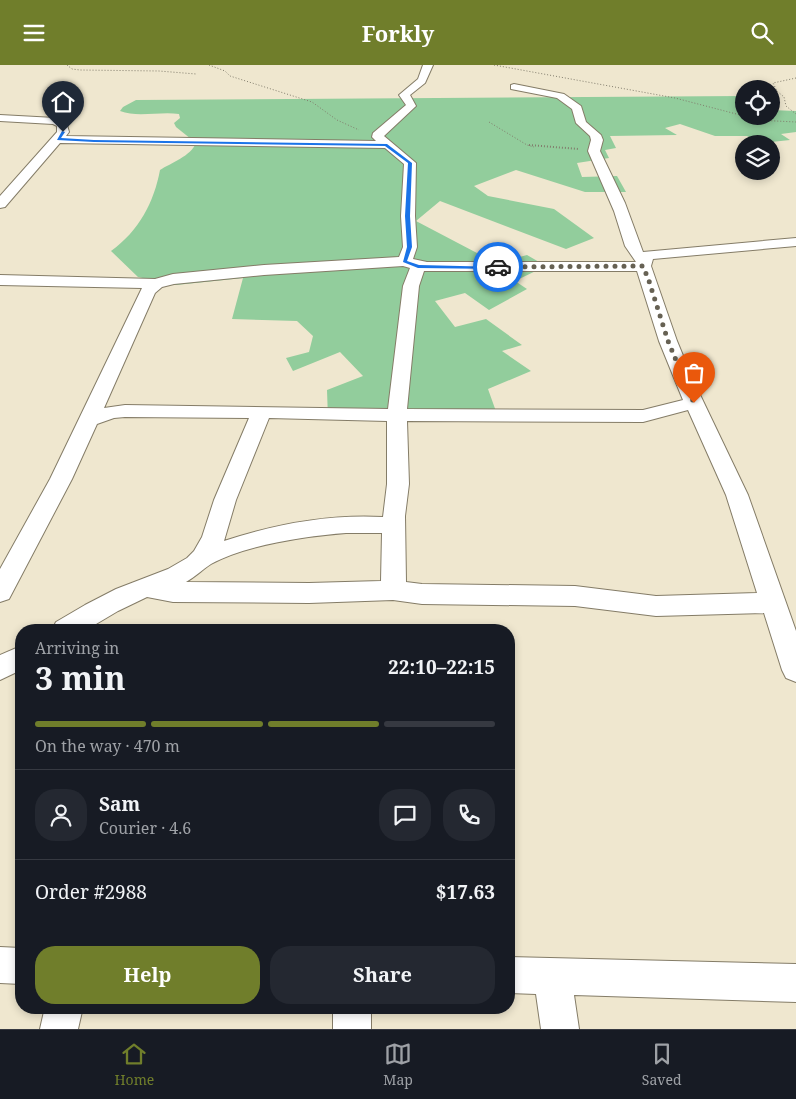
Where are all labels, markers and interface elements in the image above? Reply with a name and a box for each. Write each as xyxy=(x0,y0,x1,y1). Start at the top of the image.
text: Forkly xyxy=(362,18,434,48)
icon: menu xyxy=(20,19,48,47)
icon: search xyxy=(748,19,776,47)
map controls xyxy=(735,80,780,180)
button: locate xyxy=(735,80,780,125)
pin xyxy=(42,81,84,132)
icon: home xyxy=(49,88,77,116)
button: layers xyxy=(735,135,780,180)
courier xyxy=(473,242,523,292)
icon: car xyxy=(484,253,512,281)
pin xyxy=(673,352,715,403)
icon: bag xyxy=(680,359,708,387)
text: Arriving in xyxy=(35,637,119,659)
text: 22:10–22:15 xyxy=(388,654,495,680)
text: 3 min xyxy=(35,656,126,699)
text: On the way · 470 m xyxy=(35,735,180,757)
button: person xyxy=(35,789,87,841)
button: chat xyxy=(379,789,431,841)
button: phone xyxy=(443,789,495,841)
text: Sam xyxy=(99,791,140,817)
text: Courier · 4.6 xyxy=(99,817,191,839)
text: Order #2988 xyxy=(35,879,147,905)
text: $17.63 xyxy=(436,879,495,905)
button: Help xyxy=(35,946,260,1004)
button: Share xyxy=(270,946,495,1004)
tab: Home xyxy=(114,1040,154,1089)
tab: Map xyxy=(383,1040,413,1089)
tab: Saved xyxy=(642,1040,682,1089)

